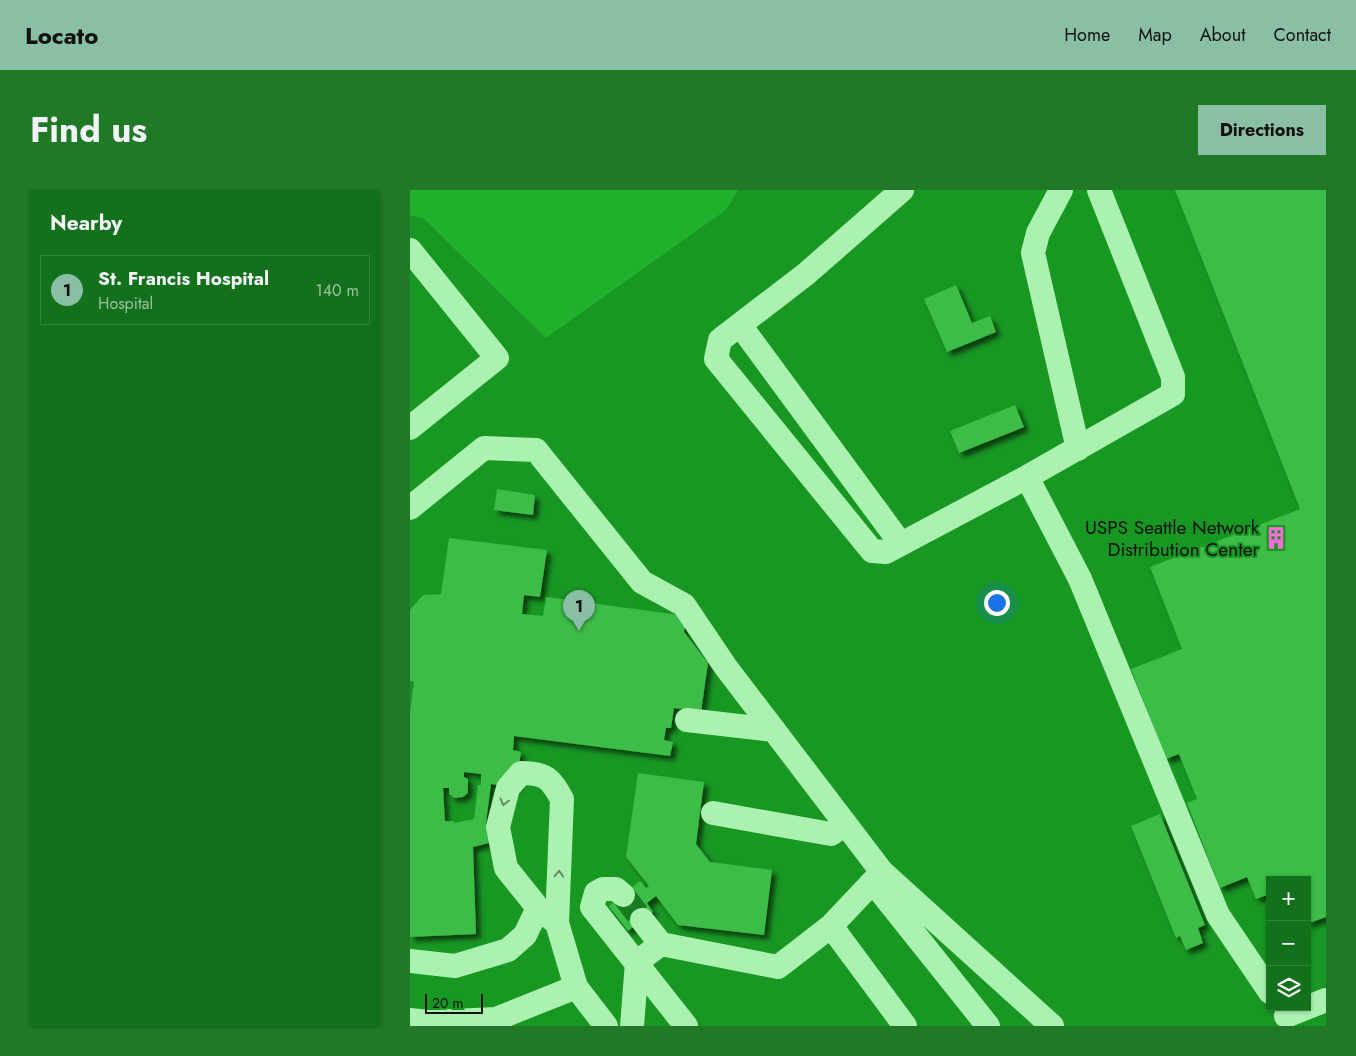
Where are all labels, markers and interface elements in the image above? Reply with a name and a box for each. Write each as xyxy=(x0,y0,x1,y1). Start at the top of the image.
text: Locato xyxy=(25,18,98,53)
text: Home xyxy=(1064,22,1110,48)
text: Map xyxy=(1138,22,1172,48)
text: About xyxy=(1200,22,1245,48)
text: Contact xyxy=(1273,22,1331,48)
text: Find us xyxy=(30,105,147,155)
button: Directions xyxy=(1198,105,1326,155)
text: Nearby xyxy=(50,208,122,238)
text: St. Francis Hospital xyxy=(98,265,269,292)
text: 1 xyxy=(63,279,71,302)
text: 140 m xyxy=(316,279,359,302)
text: Hospital xyxy=(98,292,153,315)
place label: USPS Seattle Network Distribution Center xyxy=(1085,514,1260,563)
building icon: USPS Seattle Network Distribution Center xyxy=(1263,525,1289,551)
pin: 1 xyxy=(563,590,595,631)
your location xyxy=(984,590,1010,616)
one-way arrow xyxy=(500,797,510,805)
one-way arrow xyxy=(554,870,564,878)
map controls xyxy=(1266,876,1311,1011)
button: + xyxy=(1266,876,1311,921)
button: − xyxy=(1266,921,1311,966)
button: layers xyxy=(1266,966,1311,1011)
scale bar xyxy=(425,991,482,1014)
text: 20 m xyxy=(432,993,464,1013)

